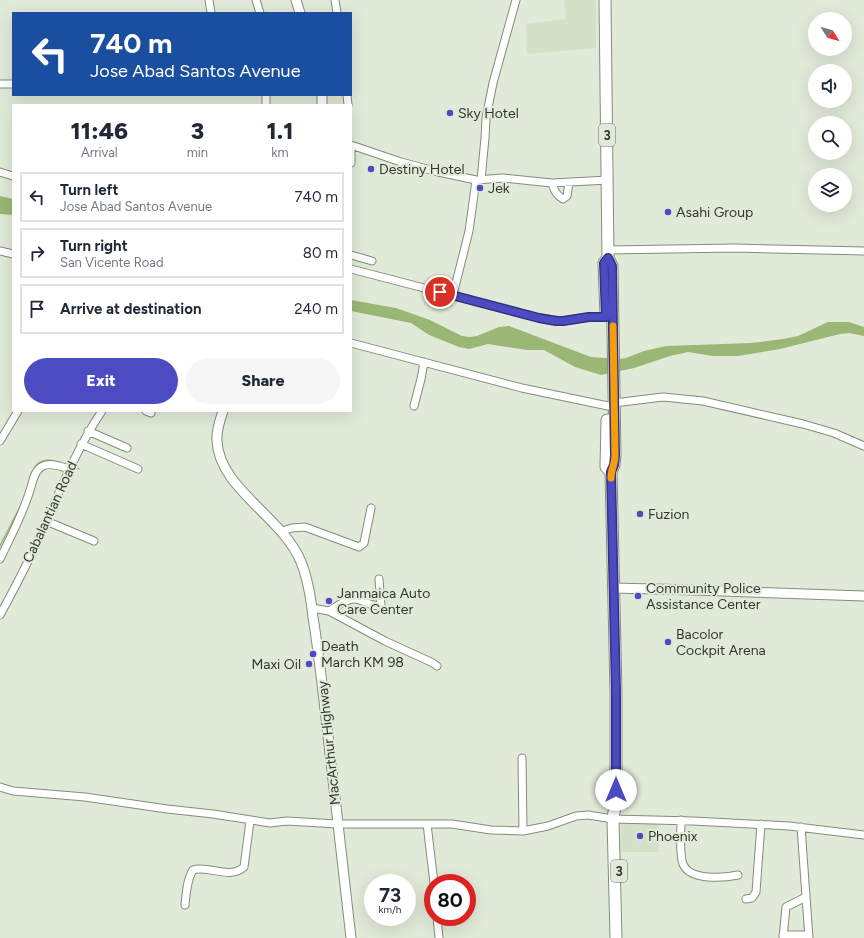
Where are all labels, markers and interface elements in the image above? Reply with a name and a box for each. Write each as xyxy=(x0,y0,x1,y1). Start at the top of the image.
north arrow xyxy=(808,12,852,56)
map controls xyxy=(808,12,852,212)
text: 740 m xyxy=(90,26,173,60)
icon: left xyxy=(24,28,76,80)
text: Jose Abad Santos Avenue xyxy=(90,60,300,82)
button: sound xyxy=(808,64,852,108)
place label: Sky Hotel xyxy=(458,105,519,122)
marker: Sky Hotel xyxy=(445,108,455,118)
text: 11:46 xyxy=(71,116,128,145)
text: 3 xyxy=(191,116,204,145)
text: 1.1 xyxy=(267,116,293,145)
button: search xyxy=(808,116,852,160)
road number: 3 xyxy=(599,124,615,146)
text: Arrival xyxy=(81,145,118,160)
text: min xyxy=(187,145,208,160)
text: km xyxy=(271,145,289,160)
place label: Destiny Hotel xyxy=(379,161,464,178)
marker: Destiny Hotel xyxy=(366,164,376,174)
button: layers xyxy=(808,168,852,212)
place label: Jek xyxy=(488,180,510,197)
text: Turn left xyxy=(60,181,118,199)
marker: Jek xyxy=(475,183,485,193)
icon: left xyxy=(26,186,48,208)
text: 740 m xyxy=(295,188,338,206)
text: Jose Abad Santos Avenue xyxy=(60,199,212,214)
place label: Asahi Group xyxy=(676,204,753,221)
marker: Asahi Group xyxy=(663,207,673,217)
text: Turn right xyxy=(60,237,128,255)
icon: right xyxy=(26,242,48,264)
text: 80 m xyxy=(303,244,338,262)
text: San Vicente Road xyxy=(60,255,164,270)
pin xyxy=(423,275,457,309)
icon: arrive xyxy=(429,281,451,303)
icon: arrive xyxy=(26,298,48,320)
text: Arrive at destination xyxy=(60,300,201,318)
text: 240 m xyxy=(294,300,338,318)
button: Exit xyxy=(24,358,178,404)
button: Share xyxy=(186,358,340,404)
street label: Cabalantian Road xyxy=(19,459,81,565)
place label: Fuzion xyxy=(648,506,690,523)
marker: Fuzion xyxy=(635,509,645,519)
place label: Community Police Assistance Center xyxy=(646,580,761,613)
place label: Janmaica Auto Care Center xyxy=(337,585,430,618)
marker: Community Police Assistance Center xyxy=(633,591,643,601)
marker: Janmaica Auto Care Center xyxy=(324,596,334,606)
place label: Bacolor Cockpit Arena xyxy=(676,626,766,659)
marker: Bacolor Cockpit Arena xyxy=(663,637,673,647)
place label: Death March KM 98 xyxy=(321,638,404,671)
marker: Death March KM 98 xyxy=(308,649,318,659)
place label: Maxi Oil xyxy=(251,656,301,673)
marker: Maxi Oil xyxy=(304,659,314,669)
street label: MacArthur Highway xyxy=(314,679,344,806)
position arrow xyxy=(595,769,637,811)
place label: Phoenix xyxy=(648,828,698,845)
marker: Phoenix xyxy=(635,831,645,841)
road number: 3 xyxy=(611,860,627,882)
speed limit sign: 80 xyxy=(424,874,476,926)
text: 73 xyxy=(379,883,401,907)
text: km/h xyxy=(379,903,401,916)

